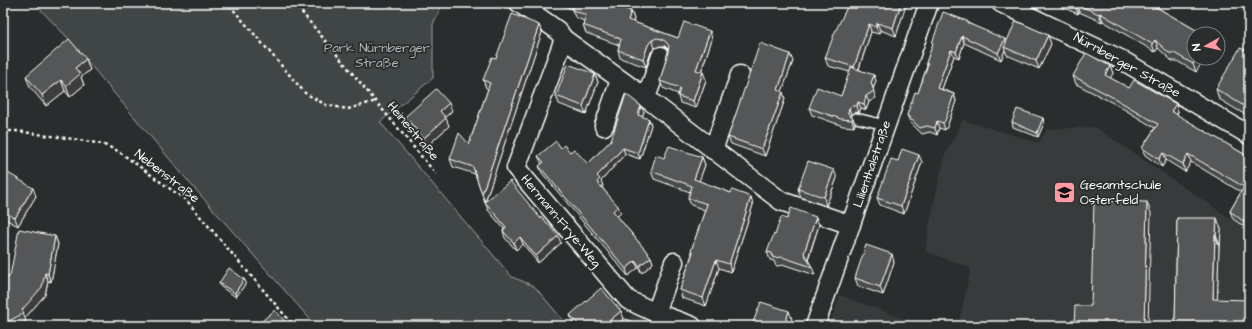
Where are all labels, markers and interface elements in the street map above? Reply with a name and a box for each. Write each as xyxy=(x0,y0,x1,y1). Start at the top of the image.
north arrow xyxy=(1186,26,1226,66)
street label: Nürnberger Straße xyxy=(1070,28,1184,103)
park label: Park Nürnberger Straße xyxy=(324,39,430,72)
text: N xyxy=(1189,43,1205,52)
street label: Heinestraße xyxy=(383,98,443,164)
street label: Lilienthalstraße xyxy=(849,118,895,210)
street label: Nebenstraße xyxy=(131,145,203,207)
street label: Hermann-Frye-Weg xyxy=(516,171,605,272)
place label: Gesamtschule Osterfeld xyxy=(1080,176,1161,209)
school or university icon: Gesamtschule Osterfeld xyxy=(1051,179,1077,205)

